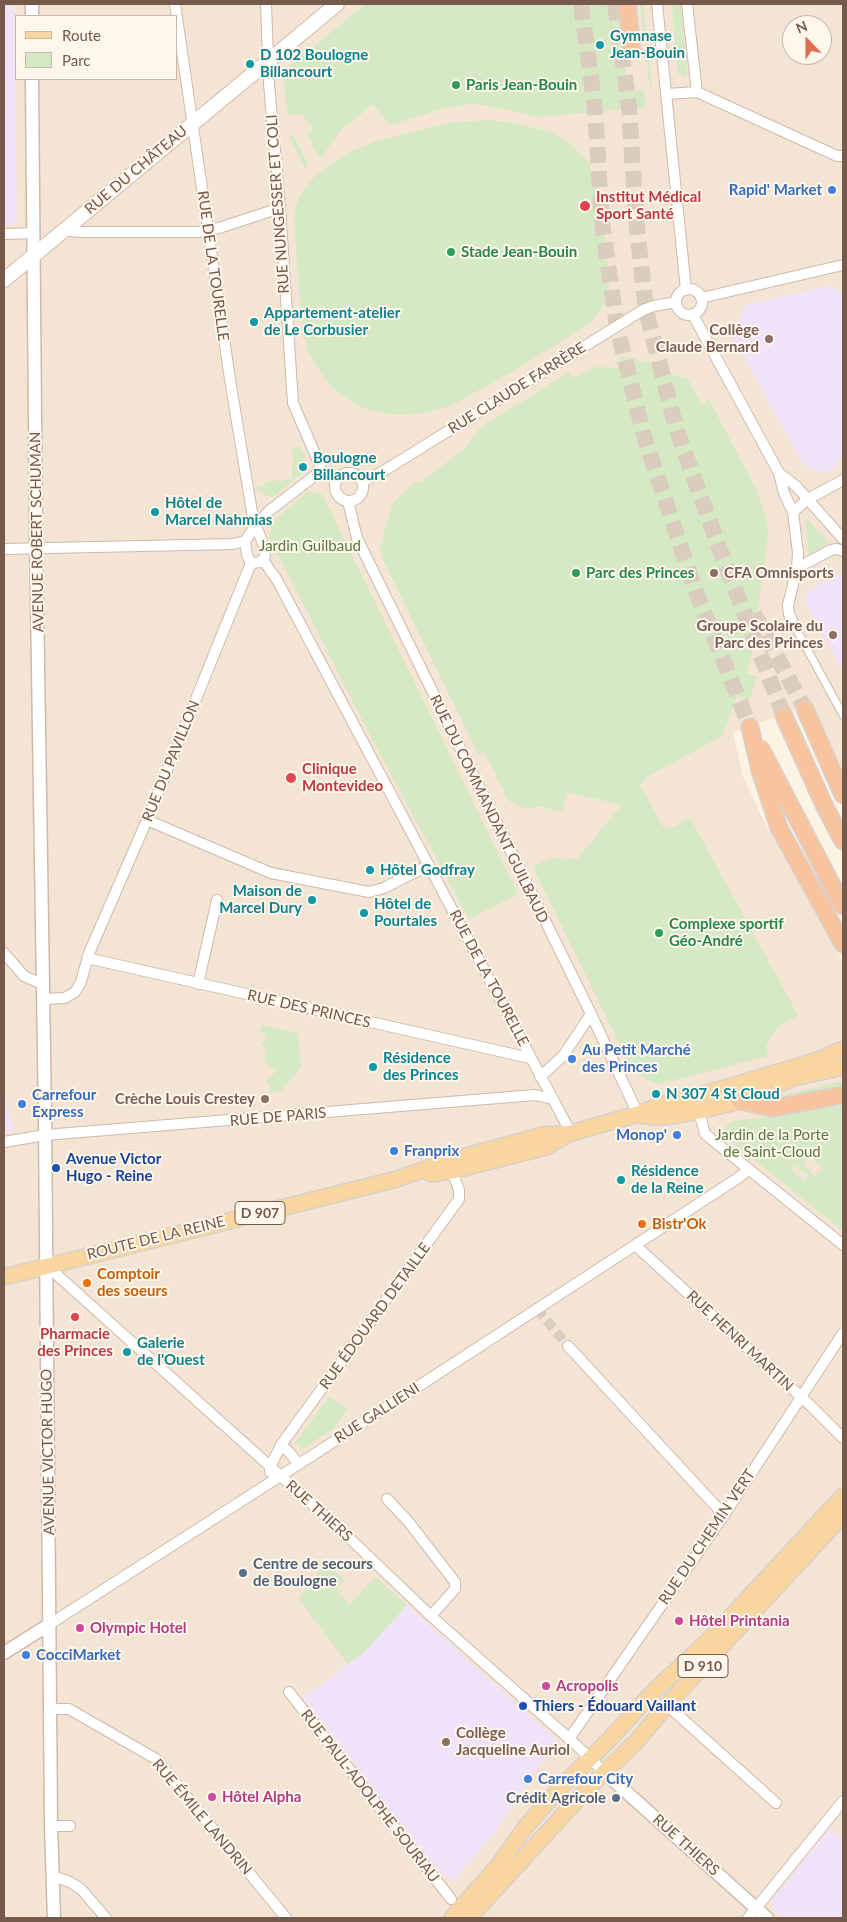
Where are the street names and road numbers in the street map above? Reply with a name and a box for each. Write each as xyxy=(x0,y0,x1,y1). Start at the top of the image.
street label: RUE NUNGESSER ET COLI xyxy=(263,114,293,294)
street label: RUE DU CHÂTEAU xyxy=(81,122,191,218)
street label: RUE DE LA TOURELLE xyxy=(194,189,232,343)
street label: RUE CLAUDE FARRÈRE xyxy=(445,338,589,438)
street label: AVENUE ROBERT SCHUMAN xyxy=(26,431,48,633)
street label: RUE DU COMMANDANT GUILBAUD xyxy=(426,692,552,926)
street label: RUE DU PAVILLON xyxy=(138,698,204,824)
street label: RUE DE LA TOURELLE xyxy=(445,907,533,1049)
street label: RUE DES PRINCES xyxy=(246,986,372,1032)
street label: RUE DE PARIS xyxy=(229,1104,327,1130)
road number: D 907 xyxy=(235,1202,285,1224)
street label: ROUTE DE LA REINE xyxy=(85,1212,227,1264)
street label: RUE ÉDOUARD DETAILLE xyxy=(316,1239,434,1393)
street label: RUE HENRI MARTIN xyxy=(683,1287,797,1395)
street label: AVENUE VICTOR HUGO xyxy=(38,1369,58,1535)
street label: RUE GALLIENI xyxy=(331,1379,423,1447)
street label: RUE DU CHEMIN VERT xyxy=(655,1466,759,1608)
street label: RUE THIERS xyxy=(282,1476,356,1546)
road number: D 910 xyxy=(678,1654,728,1678)
street label: RUE PAUL-ADOLPHE SOURIAU xyxy=(297,1706,443,1886)
street label: RUE ÉMILE LANDRIN xyxy=(148,1755,256,1879)
street label: RUE THIERS xyxy=(649,1810,723,1880)

